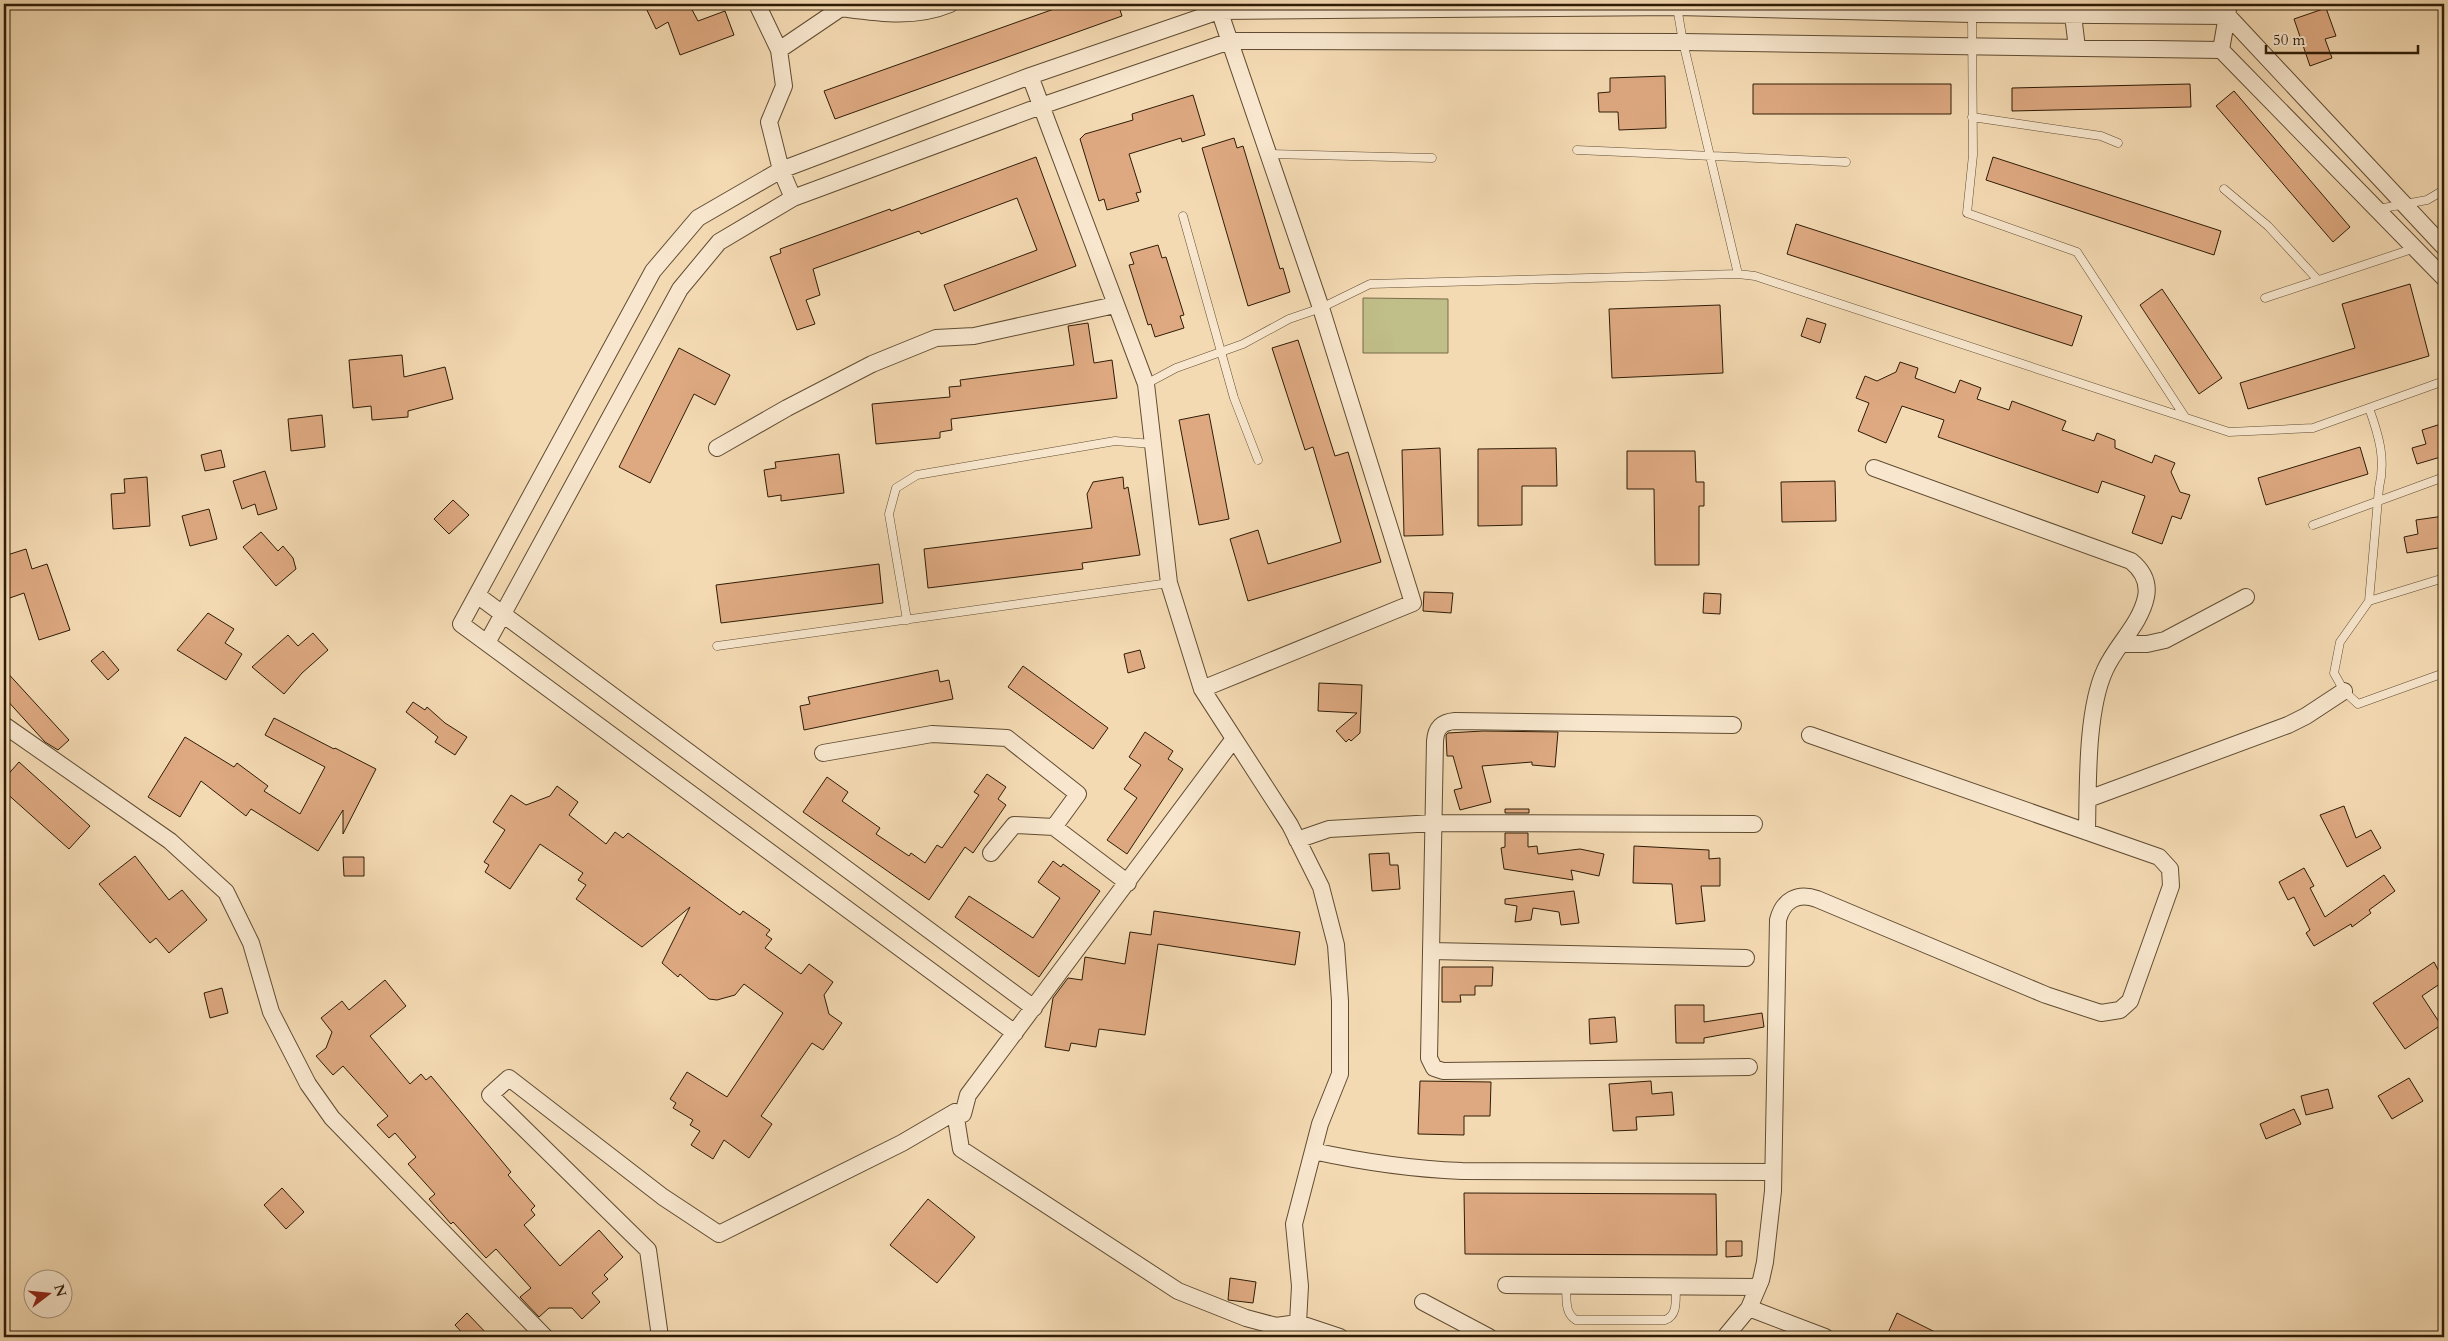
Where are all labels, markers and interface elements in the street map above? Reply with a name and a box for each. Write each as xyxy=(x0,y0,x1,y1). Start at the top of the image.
scale bar xyxy=(2266,22,2418,54)
text: 50 m xyxy=(2273,30,2305,50)
north arrow xyxy=(22,1268,72,1318)
text: N xyxy=(49,1282,71,1299)

